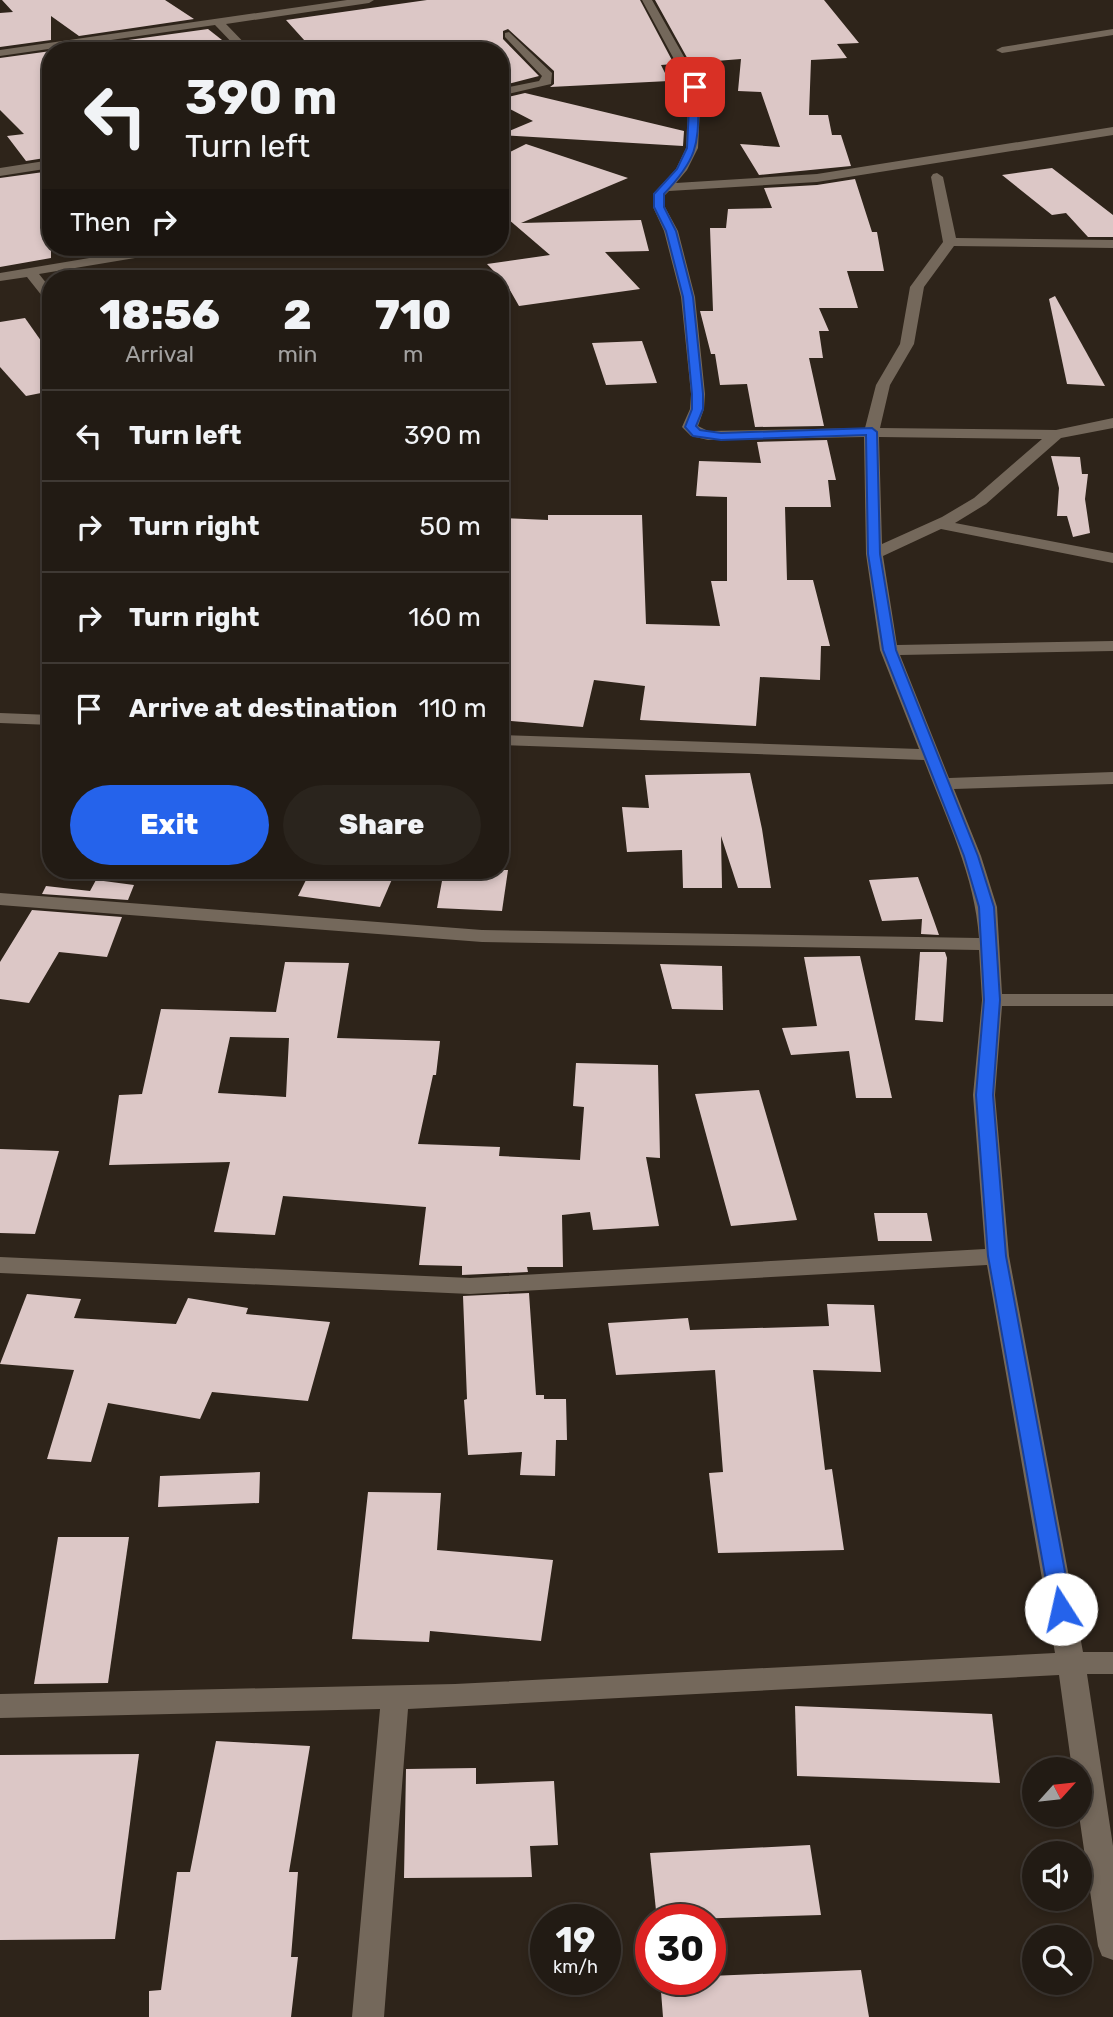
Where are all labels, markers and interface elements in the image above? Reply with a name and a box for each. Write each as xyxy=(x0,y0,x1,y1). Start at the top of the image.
pin xyxy=(665,57,725,117)
text: 390 m xyxy=(185,68,337,126)
icon: arrive xyxy=(676,68,714,106)
icon: left xyxy=(70,70,161,161)
text: Turn left xyxy=(185,127,310,165)
icon: right xyxy=(145,203,183,241)
text: Then xyxy=(70,207,131,238)
text: 18:56 xyxy=(99,290,220,340)
text: 2 xyxy=(283,290,312,340)
text: 710 xyxy=(375,290,451,340)
text: Arrival xyxy=(125,340,194,368)
text: min xyxy=(277,340,317,368)
text: m xyxy=(403,340,423,368)
icon: left xyxy=(70,417,108,455)
text: Turn left xyxy=(129,420,241,451)
text: 390 m xyxy=(404,420,481,451)
icon: right xyxy=(70,508,108,546)
text: Turn right xyxy=(129,511,259,542)
text: 50 m xyxy=(420,511,481,542)
icon: right xyxy=(70,599,108,637)
text: Turn right xyxy=(129,602,259,633)
text: 160 m xyxy=(408,602,481,633)
icon: arrive xyxy=(70,690,108,728)
text: Arrive at destination xyxy=(129,693,397,724)
text: 110 m xyxy=(418,693,487,724)
button: Exit xyxy=(70,785,269,865)
button: Share xyxy=(283,785,481,865)
position arrow xyxy=(1024,1572,1098,1646)
north arrow xyxy=(1022,1757,1092,1827)
map controls xyxy=(1022,1757,1092,1995)
button: sound xyxy=(1022,1841,1092,1911)
speed limit sign: 30 xyxy=(635,1904,726,1995)
text: 19 xyxy=(556,1919,595,1961)
button: search xyxy=(1022,1925,1092,1995)
text: km/h xyxy=(553,1956,598,1978)

